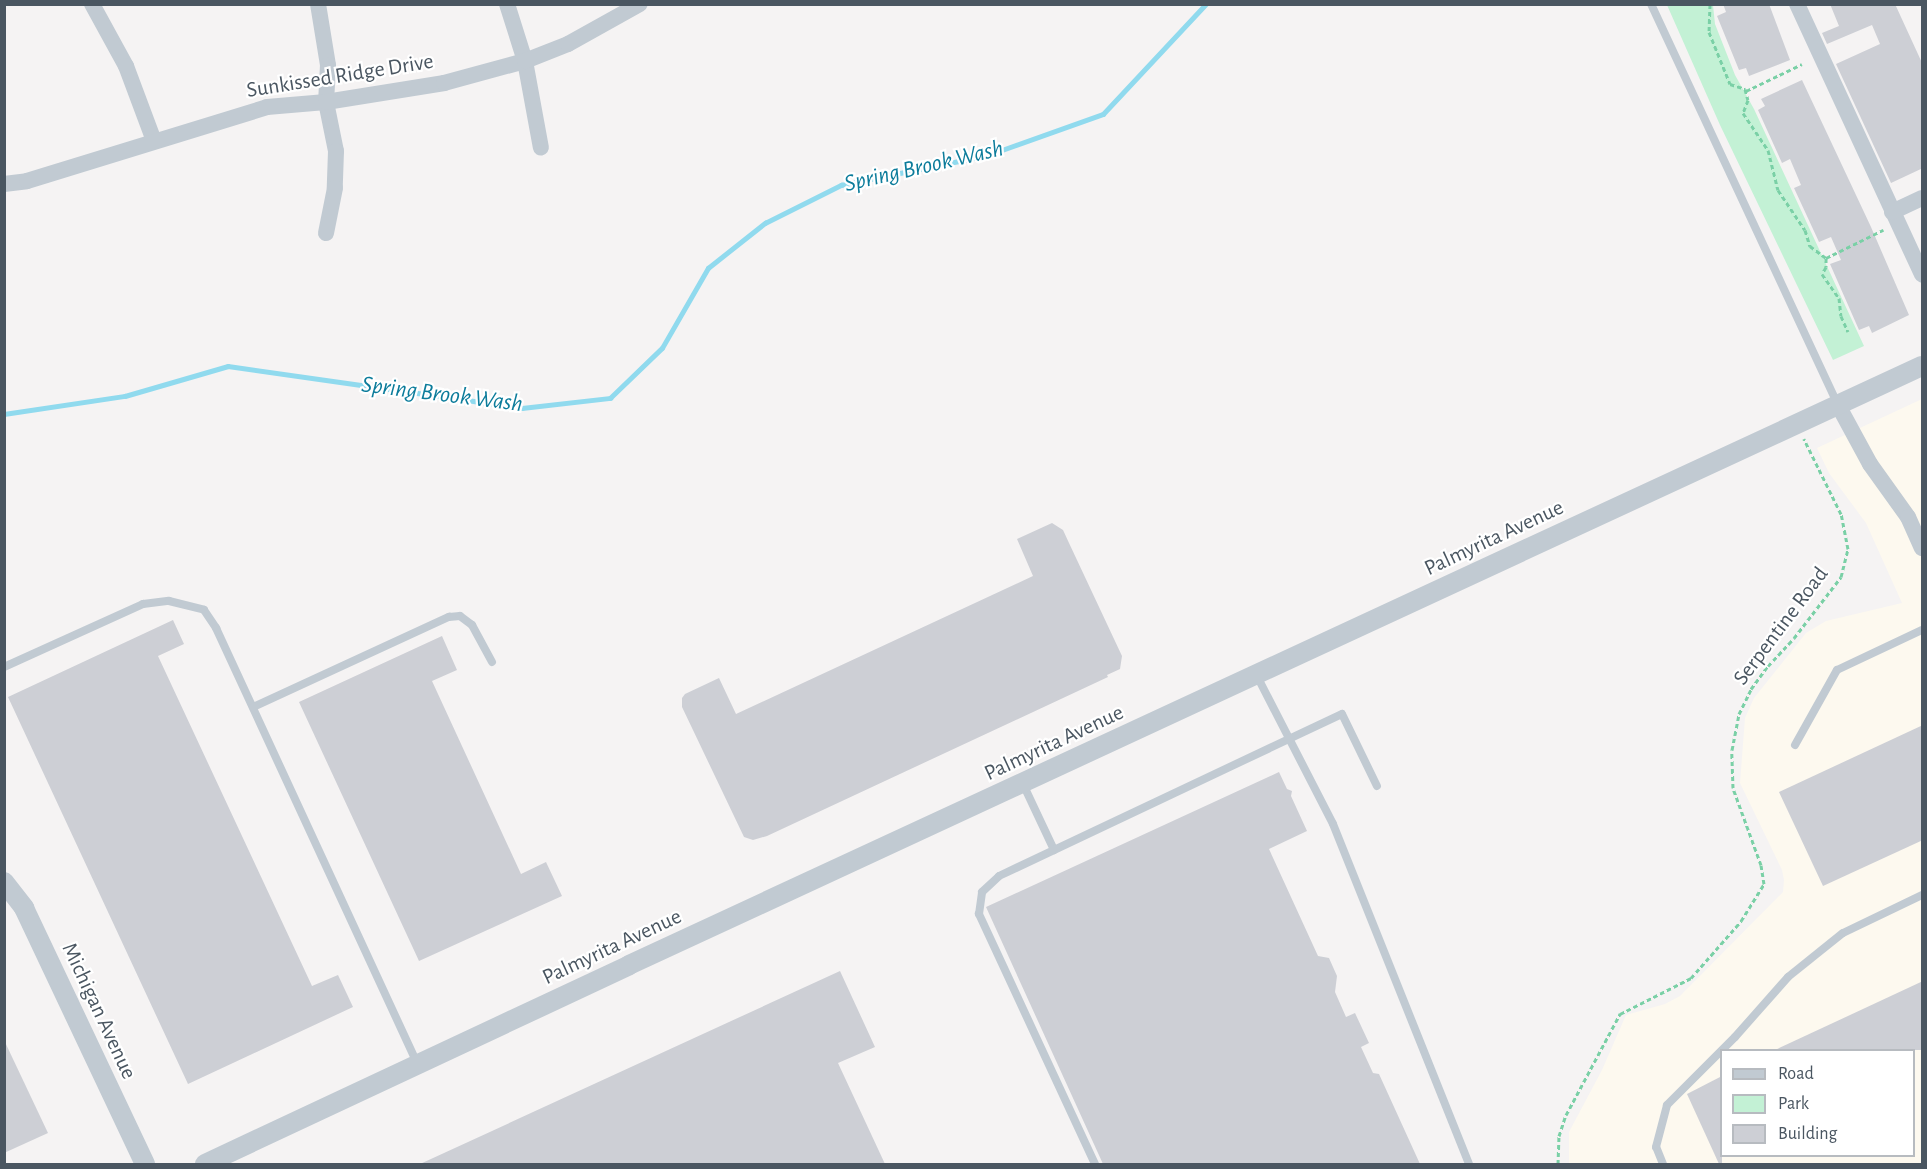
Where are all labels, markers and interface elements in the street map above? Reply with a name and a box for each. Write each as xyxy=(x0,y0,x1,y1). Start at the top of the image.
street label: Sunkissed Ridge Drive xyxy=(245,48,435,104)
water label: Spring Brook Wash xyxy=(842,135,1006,199)
water label: Spring Brook Wash xyxy=(360,371,524,419)
street label: Palmyrita Avenue xyxy=(1420,494,1568,582)
street label: Serpentine Road xyxy=(1728,562,1834,690)
street label: Palmyrita Avenue xyxy=(980,699,1128,787)
street label: Palmyrita Avenue xyxy=(538,903,686,991)
street label: Michigan Avenue xyxy=(56,939,142,1083)
legend xyxy=(1720,1049,1915,1157)
text: Road xyxy=(1778,1065,1814,1083)
text: Park xyxy=(1778,1095,1809,1113)
text: Building xyxy=(1778,1125,1837,1143)

